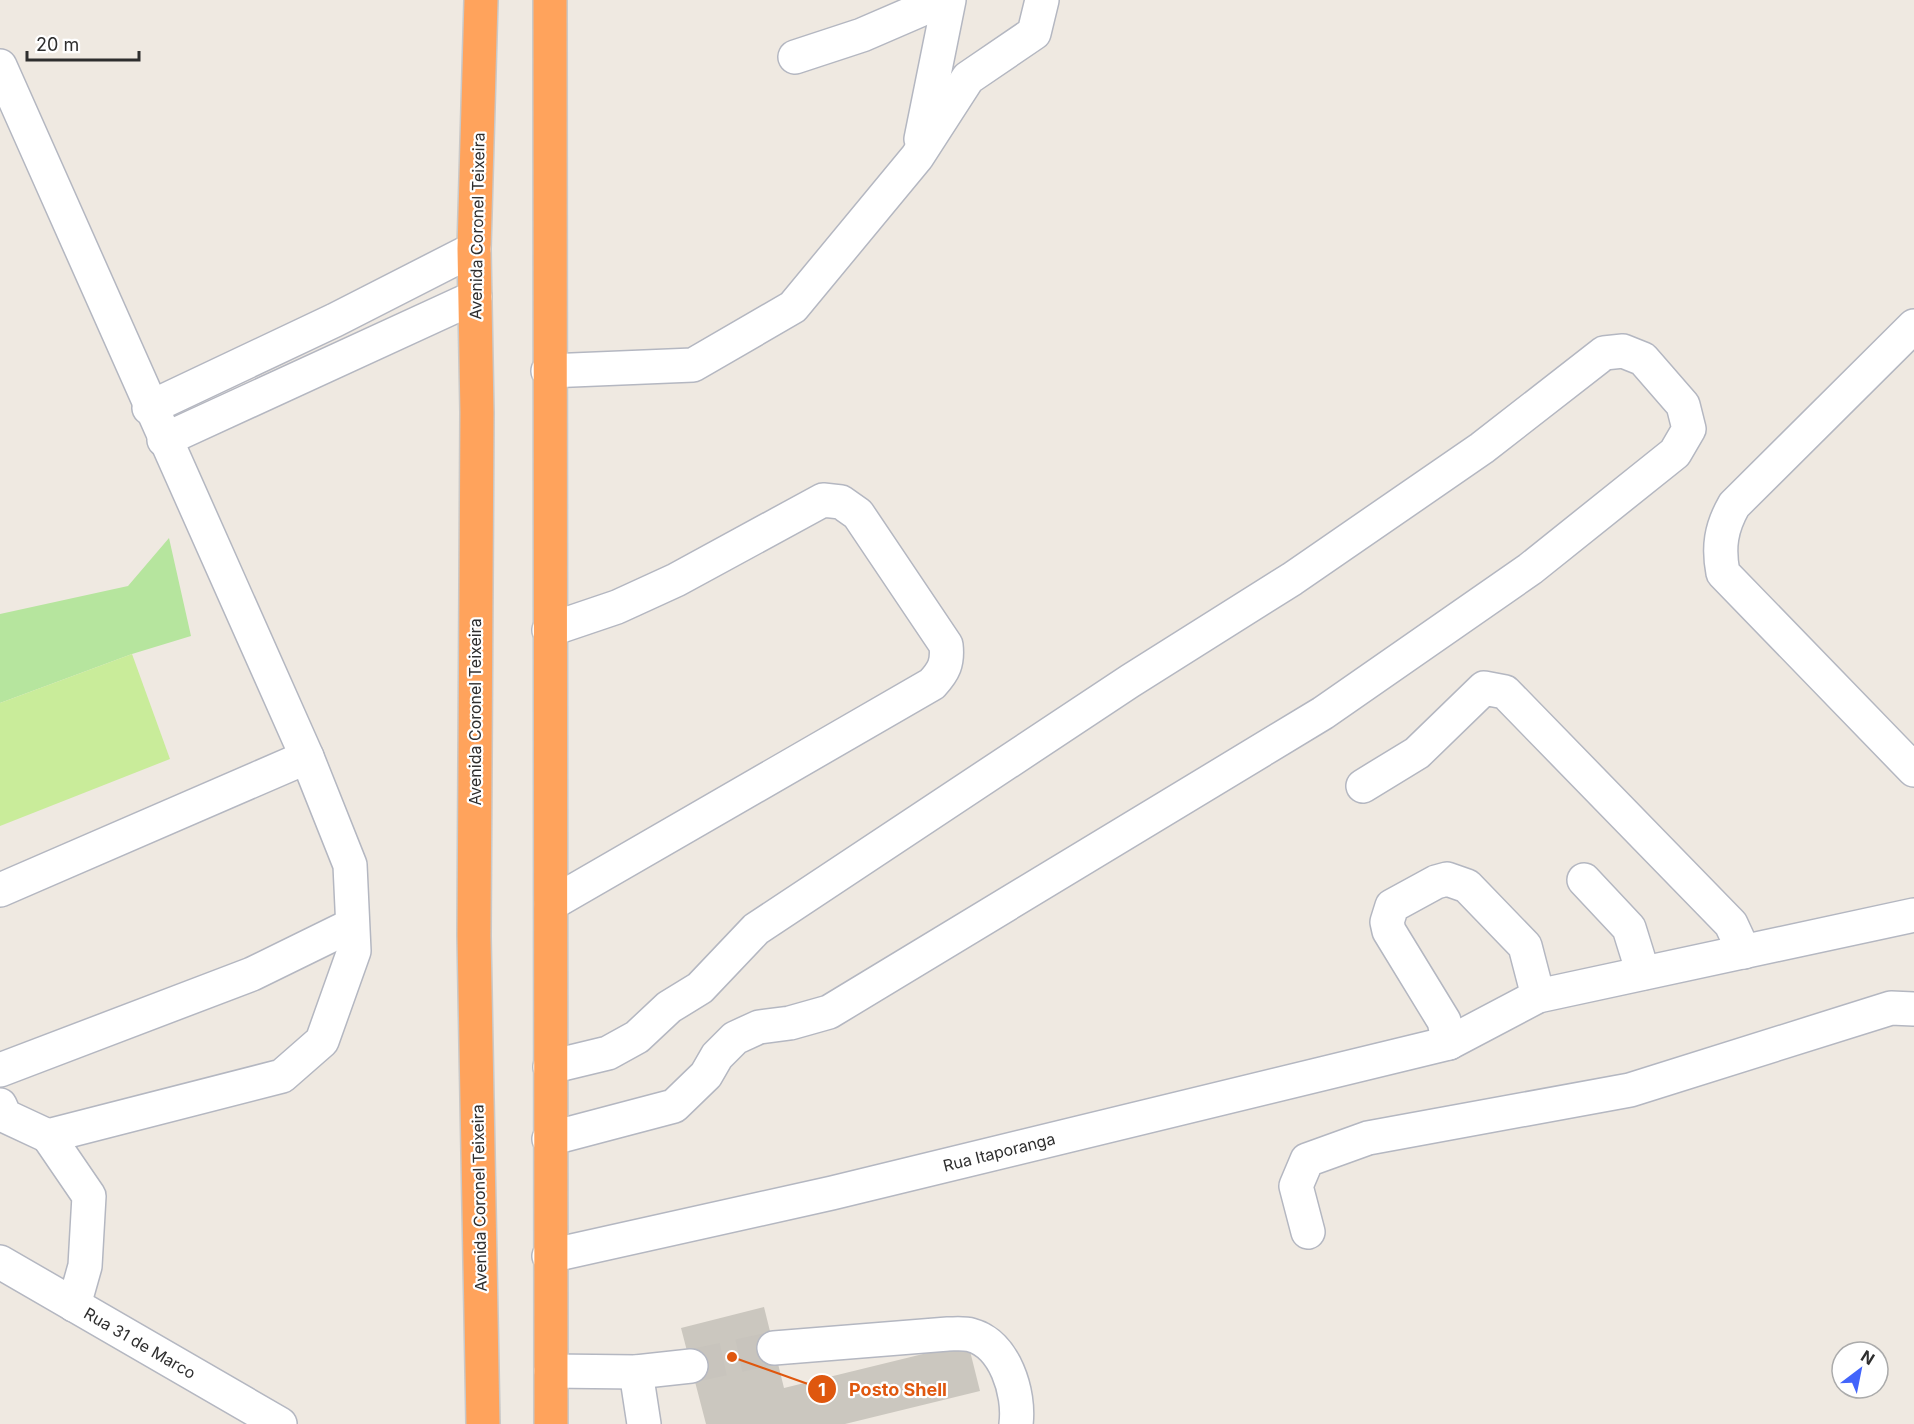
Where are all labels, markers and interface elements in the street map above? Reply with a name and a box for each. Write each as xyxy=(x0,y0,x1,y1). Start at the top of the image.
scale bar xyxy=(27,24,140,62)
text: 20 m xyxy=(36,34,79,55)
street label: Avenida Coronel Teixeira xyxy=(465,132,489,320)
street label: Avenida Coronel Teixeira xyxy=(465,618,485,806)
street label: Avenida Coronel Teixeira xyxy=(467,1104,491,1292)
street label: Rua Itaporanga xyxy=(941,1128,1057,1176)
street label: Rua 31 de Marco xyxy=(81,1303,199,1383)
north arrow xyxy=(1830,1340,1890,1400)
text: N xyxy=(1857,1346,1878,1369)
callout: Posto Shell xyxy=(807,1371,959,1407)
text: 1 xyxy=(818,1379,826,1400)
text: Posto Shell xyxy=(849,1379,947,1400)

